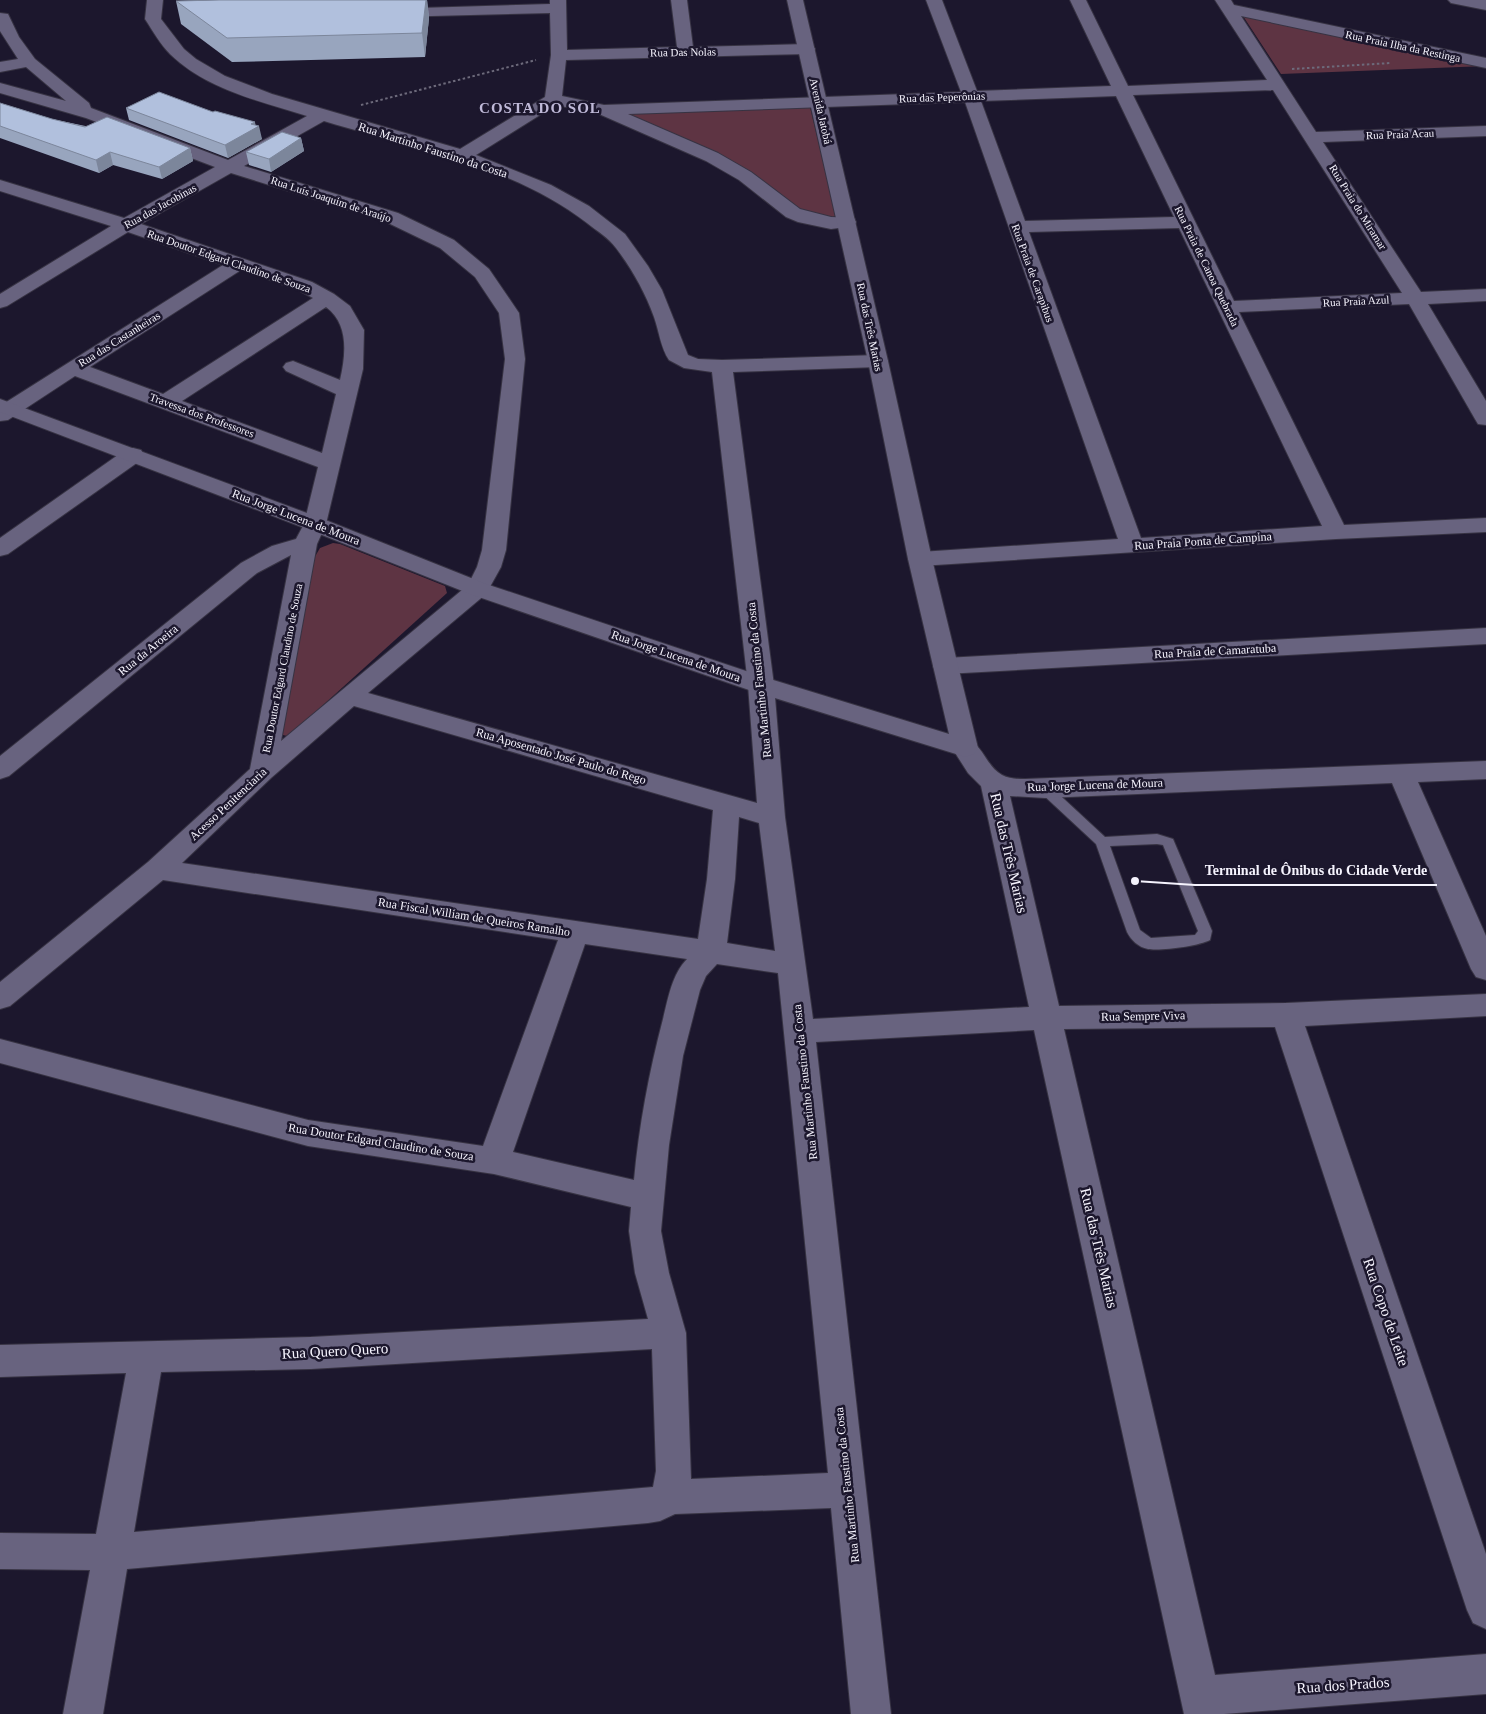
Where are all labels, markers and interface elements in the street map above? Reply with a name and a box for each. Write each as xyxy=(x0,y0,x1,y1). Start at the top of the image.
street label: Rua Praia Ilha da Restinga xyxy=(1344,28,1462,64)
street label: Rua Das Nolas xyxy=(650,45,716,59)
street label: Avenida Jatobá xyxy=(808,77,834,145)
street label: Rua das Peperônias xyxy=(899,90,985,104)
district label: COSTA DO SOL xyxy=(479,100,601,116)
street label: Rua Martinho Faustino da Costa xyxy=(357,119,510,181)
street label: Rua Praia Acau xyxy=(1366,127,1435,141)
street label: Rua Praia do Miramar xyxy=(1327,162,1389,252)
street label: Rua Luís Joaquim de Araújo xyxy=(269,174,393,224)
street label: Rua das Jacobinas xyxy=(122,181,198,231)
street label: Rua Praia de Canoa Quebrada xyxy=(1173,204,1241,328)
street label: Rua Praia de Carapibus xyxy=(1010,222,1056,324)
street label: Rua Doutor Edgard Claudino de Souza xyxy=(146,227,312,295)
street label: Rua das Três Marias xyxy=(855,282,885,372)
street label: Rua Praia Azul xyxy=(1322,293,1390,309)
street label: Rua das Castanheiras xyxy=(76,309,162,369)
street label: Travessa dos Professores xyxy=(148,391,256,439)
street label: Rua Jorge Lucena de Moura xyxy=(230,486,362,548)
street label: Rua Praia Ponta de Campina xyxy=(1134,529,1273,553)
street label: Rua Doutor Edgard Claudino de Souza xyxy=(260,582,304,754)
street label: Rua Martinho Faustino da Costa xyxy=(744,601,774,758)
street label: Rua da Aroeira xyxy=(115,621,181,678)
street label: Rua Jorge Lucena de Moura xyxy=(610,627,743,685)
street label: Rua Praia de Camaratuba xyxy=(1154,641,1277,661)
street label: Rua Aposentado José Paulo do Rego xyxy=(474,725,648,787)
street label: Acesso Penitenciaria xyxy=(187,764,270,843)
street label: Rua Jorge Lucena de Moura xyxy=(1027,776,1164,794)
street label: Rua das Três Marias xyxy=(987,791,1031,915)
callout: Terminal de Ônibus do Cidade Verde xyxy=(1195,856,1437,885)
text: Terminal de Ônibus do Cidade Verde xyxy=(1205,862,1427,878)
street label: Rua Fiscal William de Queiros Ramalho xyxy=(377,895,571,939)
street label: Rua Martinho Faustino da Costa xyxy=(790,1003,820,1160)
street label: Rua Sempre Viva xyxy=(1101,1008,1186,1024)
street label: Rua Doutor Edgard Claudino de Souza xyxy=(287,1120,475,1164)
street label: Rua das Três Marias xyxy=(1077,1186,1121,1310)
street label: Rua Copo de Leite xyxy=(1360,1256,1412,1368)
street label: Rua Quero Quero xyxy=(281,1340,389,1362)
street label: Rua Martinho Faustino da Costa xyxy=(832,1406,862,1563)
street label: Rua dos Prados xyxy=(1296,1674,1390,1696)

